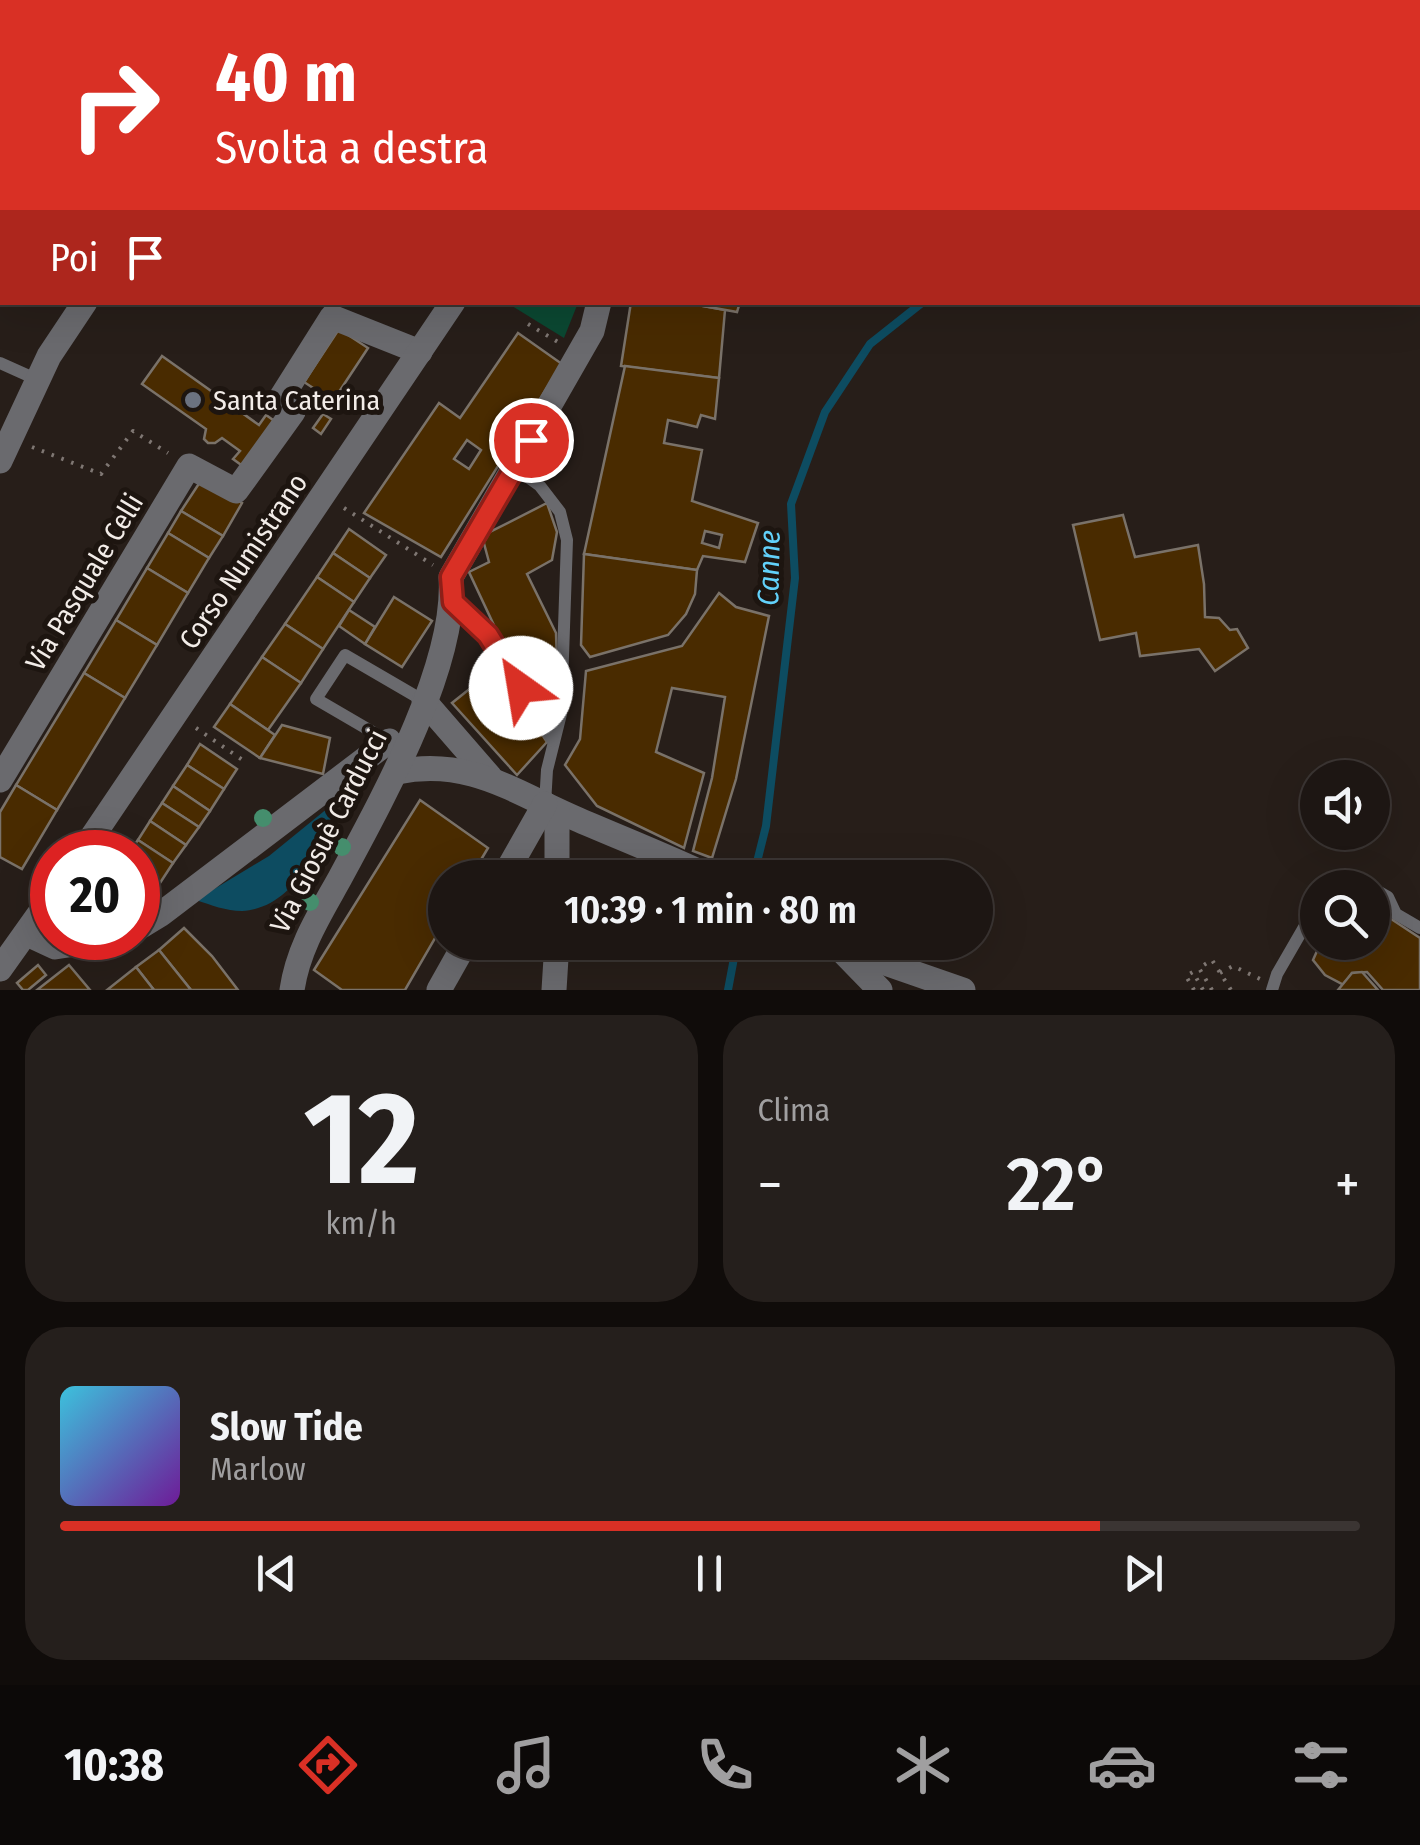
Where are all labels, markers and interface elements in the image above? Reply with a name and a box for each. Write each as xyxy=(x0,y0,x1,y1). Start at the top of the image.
text: 40 m xyxy=(215,36,357,120)
icon: right xyxy=(50,40,180,170)
text: Svolta a destra xyxy=(215,121,489,175)
icon: arrive xyxy=(118,230,173,285)
text: Poi xyxy=(50,235,98,281)
place label: Santa Caterina xyxy=(213,384,380,417)
marker: Santa Caterina xyxy=(182,389,204,411)
pin xyxy=(489,398,574,483)
icon: arrive xyxy=(504,413,559,468)
street label: Corso Numistrano xyxy=(173,467,314,655)
street label: Via Pasquale Celli xyxy=(19,488,150,677)
water label: Canne xyxy=(750,530,788,606)
position arrow xyxy=(469,636,573,740)
street label: Via Giosuè Carducci xyxy=(263,724,394,938)
map controls xyxy=(1300,760,1390,960)
button: sound xyxy=(1300,760,1390,850)
speed limit sign: 20 xyxy=(30,830,160,960)
button: search xyxy=(1300,870,1390,960)
text: 10:39 · 1 min · 80 m xyxy=(564,887,857,933)
text: 12 xyxy=(304,1061,419,1217)
text: Clima xyxy=(758,1091,830,1129)
text: 22° xyxy=(1007,1140,1111,1230)
text: − xyxy=(758,1152,782,1218)
text: + xyxy=(1335,1152,1360,1218)
text: km/h xyxy=(326,1204,397,1242)
text: Slow Tide xyxy=(210,1404,363,1450)
text: Marlow xyxy=(210,1450,306,1488)
icon: previous xyxy=(249,1546,304,1601)
icon: pause xyxy=(682,1546,737,1601)
icon: next xyxy=(1116,1546,1171,1601)
icon: directions xyxy=(293,1730,363,1800)
icon: music xyxy=(491,1730,561,1800)
icon: phone xyxy=(690,1730,760,1800)
icon: climate xyxy=(888,1730,958,1800)
icon: car xyxy=(1087,1730,1157,1800)
icon: filters xyxy=(1286,1730,1356,1800)
text: 10:38 xyxy=(64,1738,164,1792)

